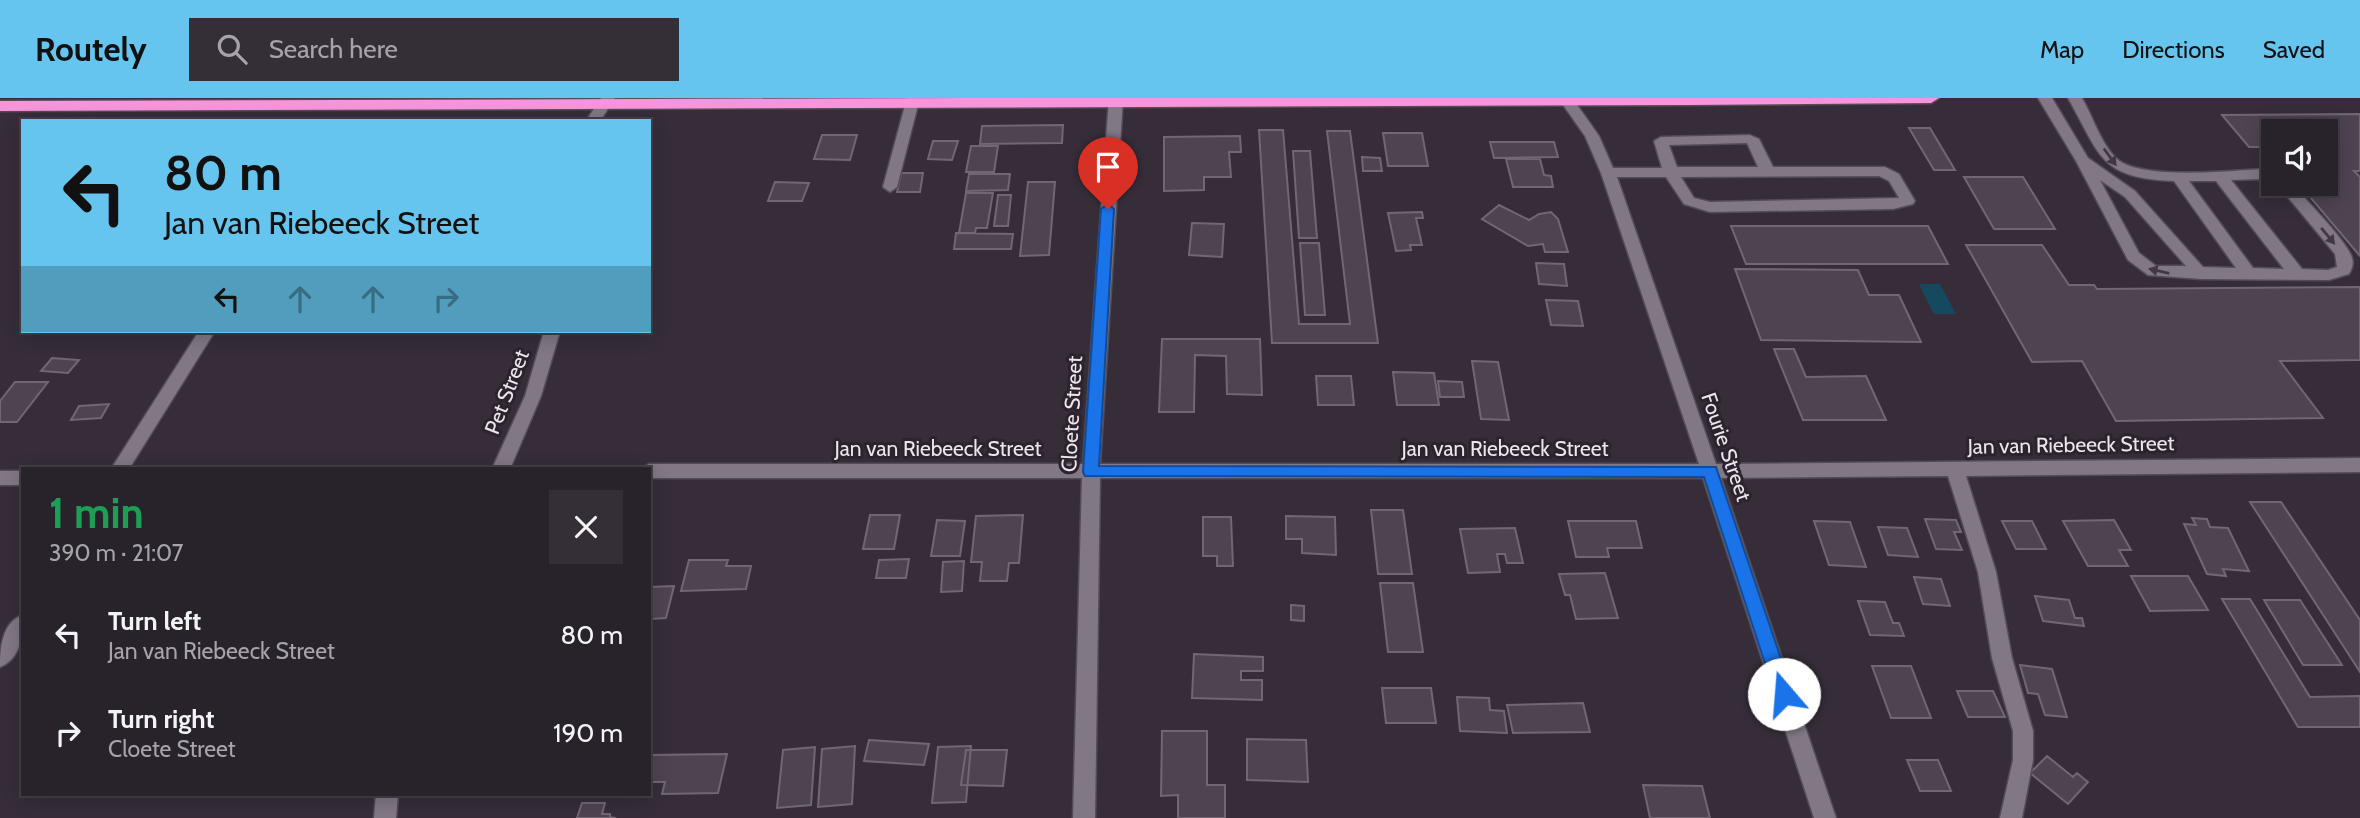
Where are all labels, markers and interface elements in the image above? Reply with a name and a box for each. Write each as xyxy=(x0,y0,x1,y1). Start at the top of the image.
search box xyxy=(189,18,679,81)
text: Routely xyxy=(35,29,147,69)
icon: search xyxy=(213,30,251,68)
text: Search here xyxy=(269,33,398,65)
text: Map xyxy=(2040,35,2084,64)
text: Directions xyxy=(2122,35,2225,64)
text: Saved xyxy=(2263,35,2325,64)
map controls xyxy=(2261,119,2338,196)
button: sound xyxy=(2261,119,2338,196)
pin xyxy=(1078,137,1138,209)
text: 80 m xyxy=(164,143,282,202)
icon: left xyxy=(49,147,140,238)
one-way arrow xyxy=(2103,147,2117,166)
icon: arrive xyxy=(1089,148,1127,186)
text: Jan van Riebeeck Street xyxy=(164,203,479,242)
one-way arrow xyxy=(2320,227,2335,244)
one-way arrow xyxy=(2148,265,2170,276)
icon: left xyxy=(208,280,246,318)
icon: ahead xyxy=(281,280,319,318)
icon: ahead xyxy=(354,280,392,318)
icon: right xyxy=(427,280,465,318)
street label: Pet Street xyxy=(479,346,534,438)
street label: Cloete Street xyxy=(1056,355,1087,473)
street label: Fourie Street xyxy=(1696,389,1757,504)
street label: Jan van Riebeeck Street xyxy=(1966,430,2175,459)
street label: Jan van Riebeeck Street xyxy=(834,436,1041,461)
street label: Jan van Riebeeck Street xyxy=(1401,436,1608,461)
text: 1 min xyxy=(49,487,144,539)
button: close xyxy=(549,490,623,564)
text: 390 m · 21:07 xyxy=(49,539,183,567)
text: Turn left xyxy=(108,605,201,637)
icon: left xyxy=(49,616,87,654)
text: 80 m xyxy=(560,619,623,651)
text: Jan van Riebeeck Street xyxy=(108,637,335,665)
position arrow xyxy=(1747,657,1821,731)
text: Turn right xyxy=(108,703,214,735)
icon: right xyxy=(49,714,87,752)
text: 190 m xyxy=(553,717,623,749)
text: Cloete Street xyxy=(108,735,236,763)

